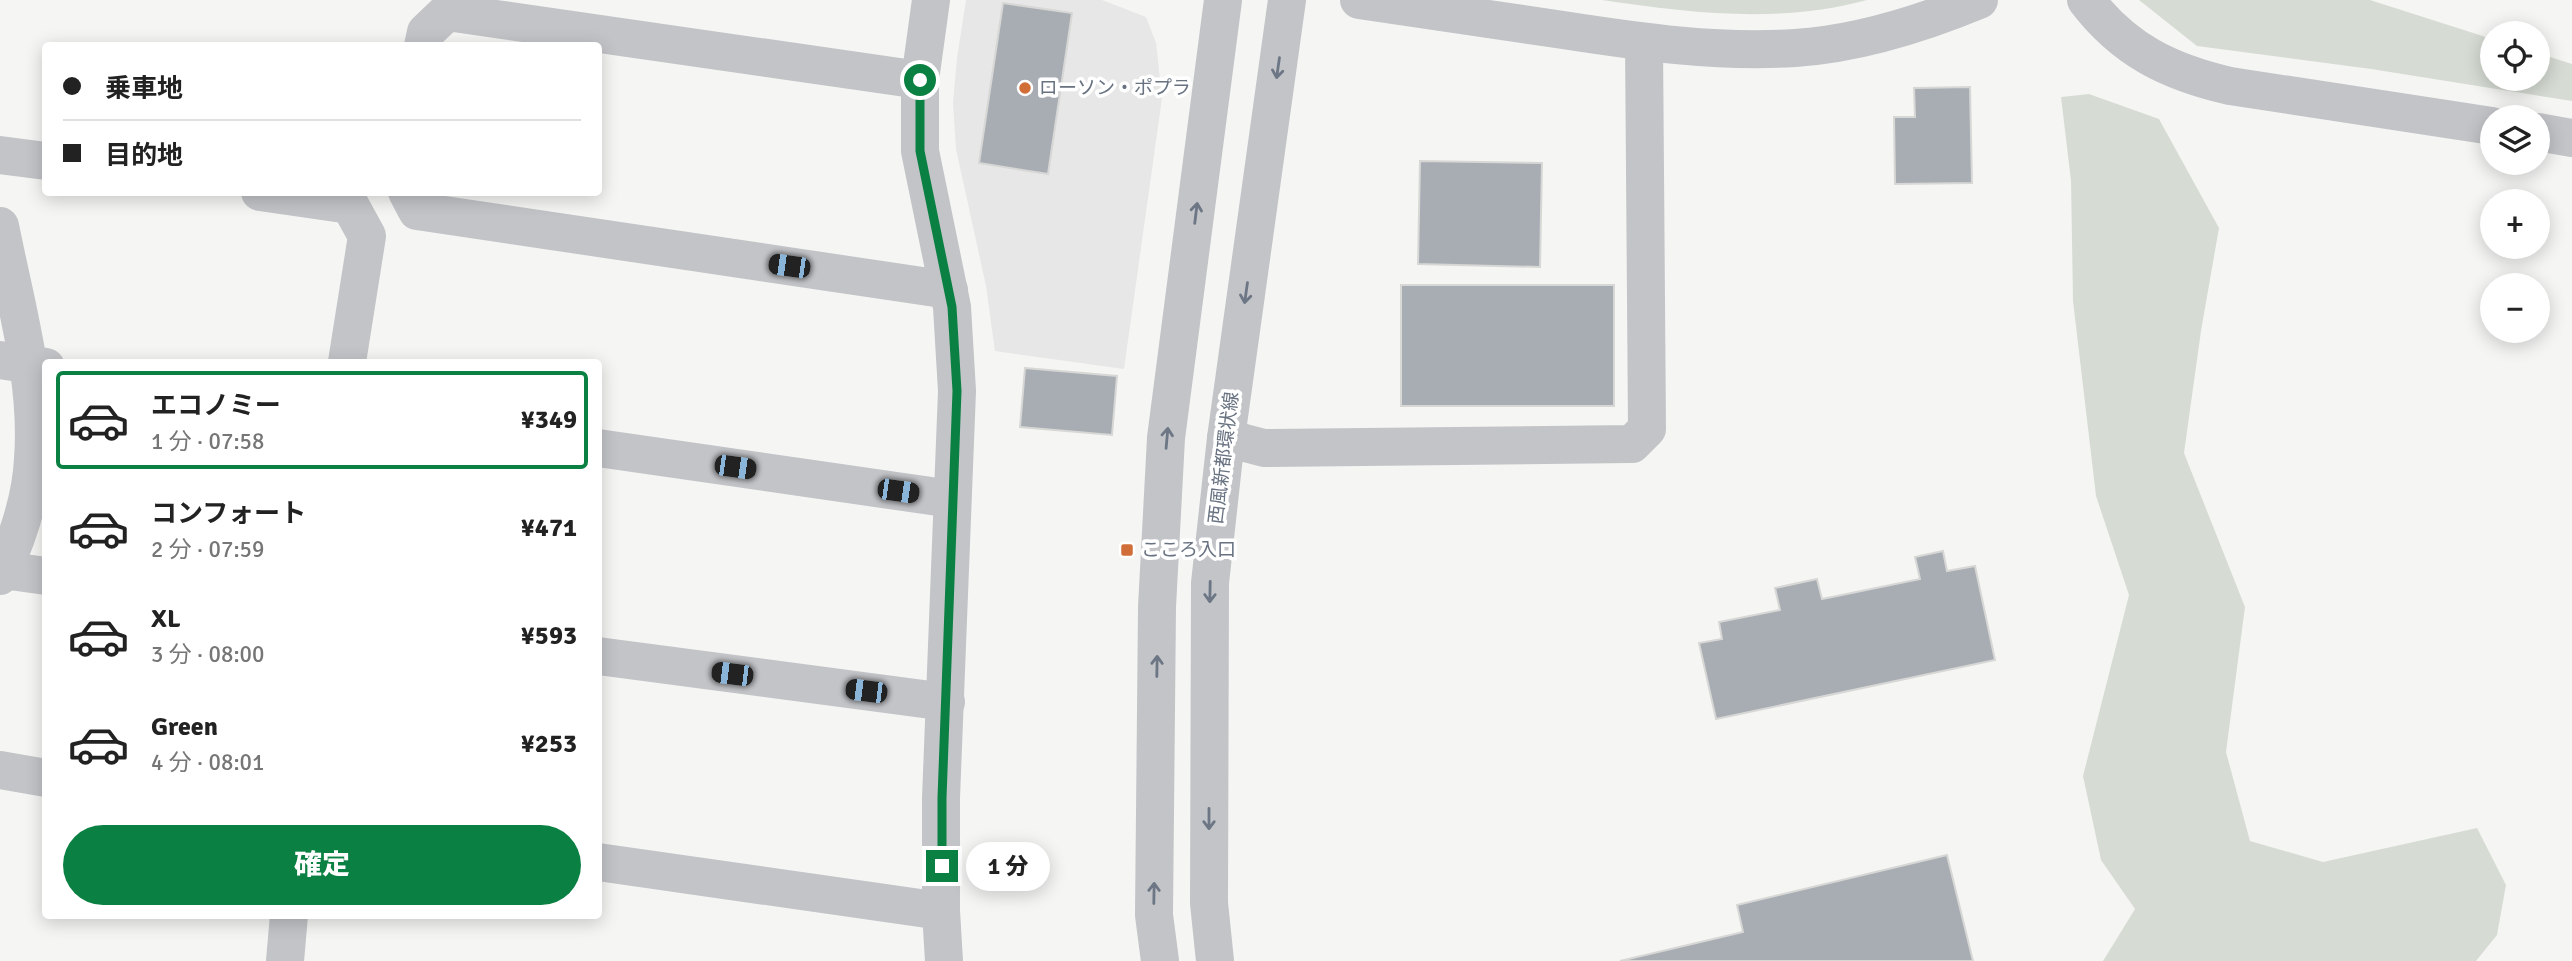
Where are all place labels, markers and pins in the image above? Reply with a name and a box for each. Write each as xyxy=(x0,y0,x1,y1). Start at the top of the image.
place label: ローソン・ポプラ xyxy=(1039,76,1191,100)
marker: ローソン・ポプラ xyxy=(1017,80,1033,96)
place label: こころ入口 xyxy=(1141,538,1236,562)
marker: こころ入口 xyxy=(1119,542,1135,558)

